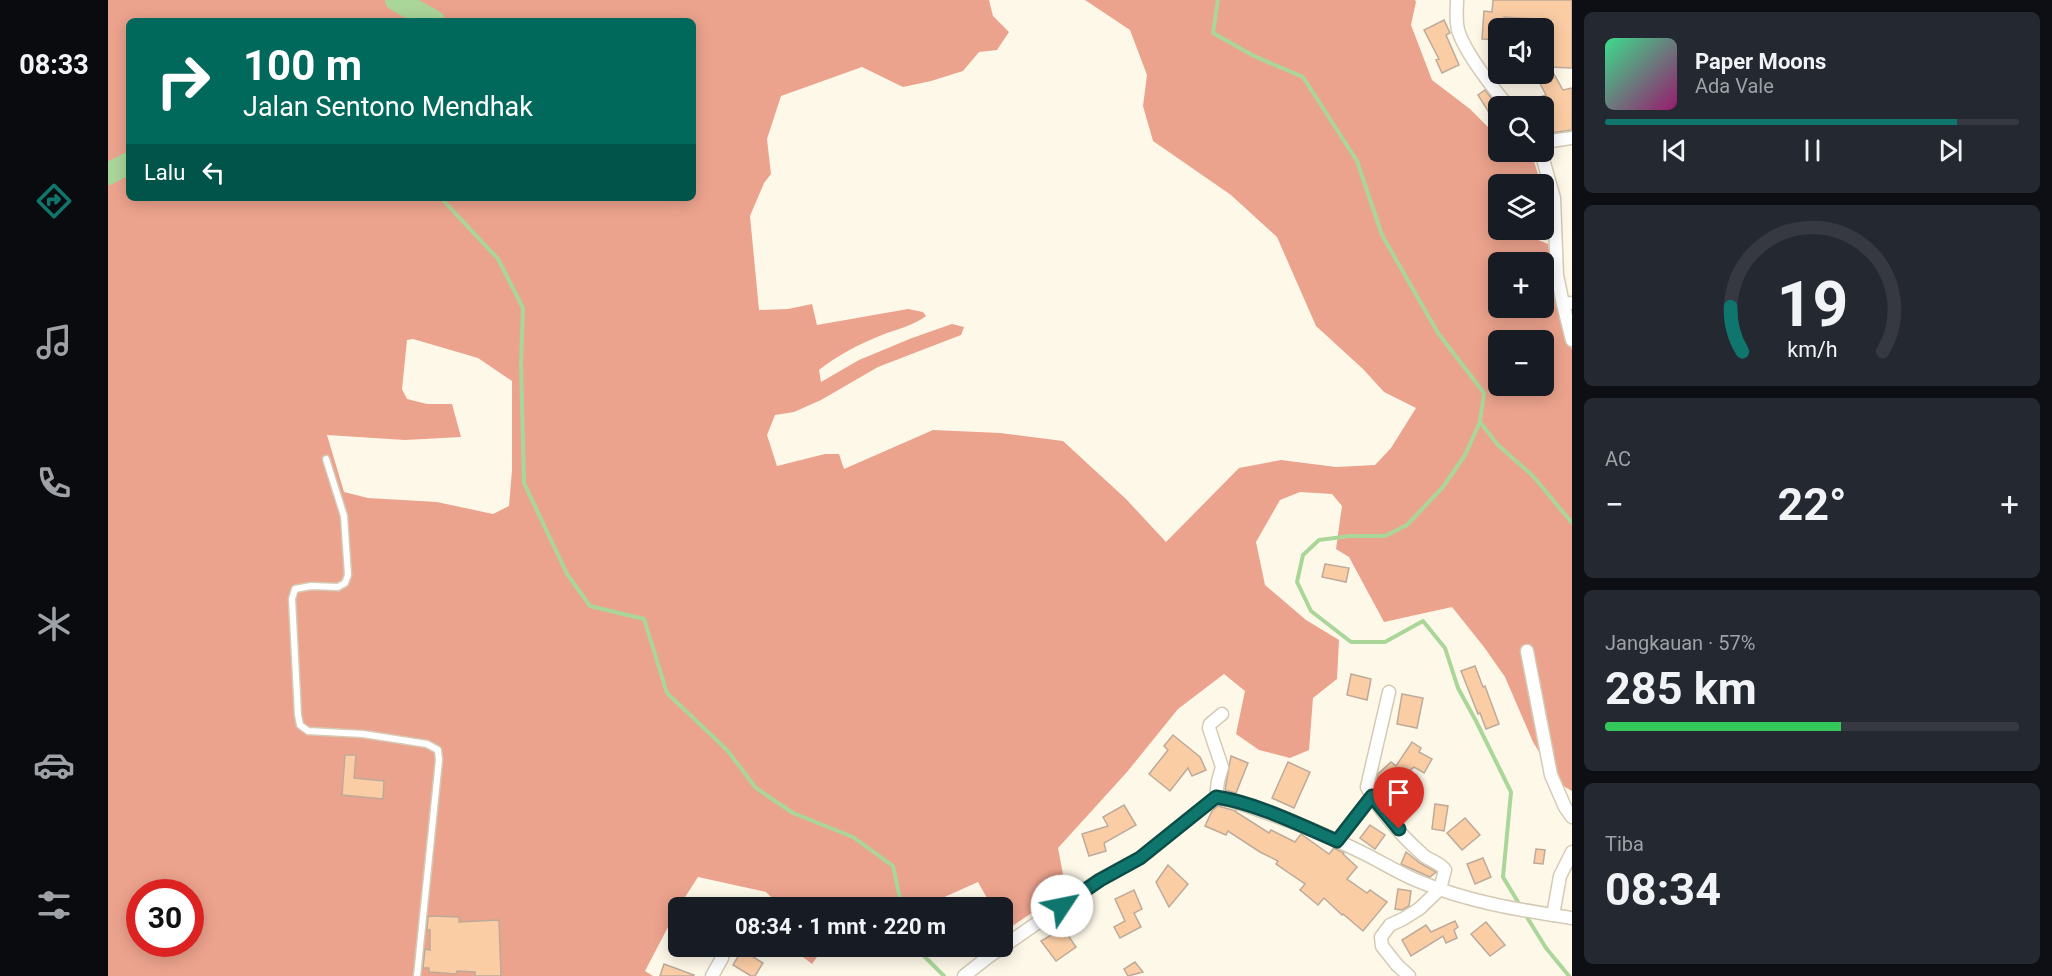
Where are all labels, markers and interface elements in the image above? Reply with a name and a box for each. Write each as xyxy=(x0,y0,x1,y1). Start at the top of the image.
map controls xyxy=(1488,18,1554,396)
button: sound xyxy=(1488,18,1554,84)
text: 100 m xyxy=(243,41,362,90)
icon: right xyxy=(144,42,222,120)
text: 08:33 xyxy=(19,49,89,81)
text: Paper Moons xyxy=(1695,49,1826,74)
text: Ada Vale xyxy=(1695,74,1774,98)
text: Jalan Sentono Mendhak xyxy=(243,91,533,123)
button: search xyxy=(1488,96,1554,162)
icon: previous xyxy=(1658,134,1691,167)
icon: pause xyxy=(1796,134,1829,167)
icon: next xyxy=(1934,134,1967,167)
icon: left xyxy=(197,156,230,189)
text: Lalu xyxy=(144,160,185,185)
button: layers xyxy=(1488,174,1554,240)
icon: directions xyxy=(33,180,75,222)
button: + xyxy=(1488,252,1554,318)
text: 19 xyxy=(1776,268,1848,341)
icon: music xyxy=(33,321,75,363)
button: − xyxy=(1488,330,1554,396)
text: km/h xyxy=(1787,338,1837,363)
text: AC xyxy=(1605,447,1631,471)
icon: phone xyxy=(33,462,75,504)
text: 22° xyxy=(1777,478,1847,531)
text: − xyxy=(1605,485,1624,524)
text: + xyxy=(2000,485,2019,524)
icon: climate xyxy=(33,603,75,645)
text: Jangkauan · 57% xyxy=(1605,631,1755,655)
text: 285 km xyxy=(1605,662,1757,715)
icon: car xyxy=(33,744,75,786)
pin xyxy=(1373,767,1424,829)
icon: arrive xyxy=(1382,776,1415,809)
text: Tiba xyxy=(1605,832,1644,856)
text: 08:34 xyxy=(1605,863,1721,916)
position arrow xyxy=(1030,874,1094,938)
speed limit sign: 30 xyxy=(126,879,204,957)
icon: filters xyxy=(33,884,75,926)
text: 08:34 · 1 mnt · 220 m xyxy=(735,914,946,939)

